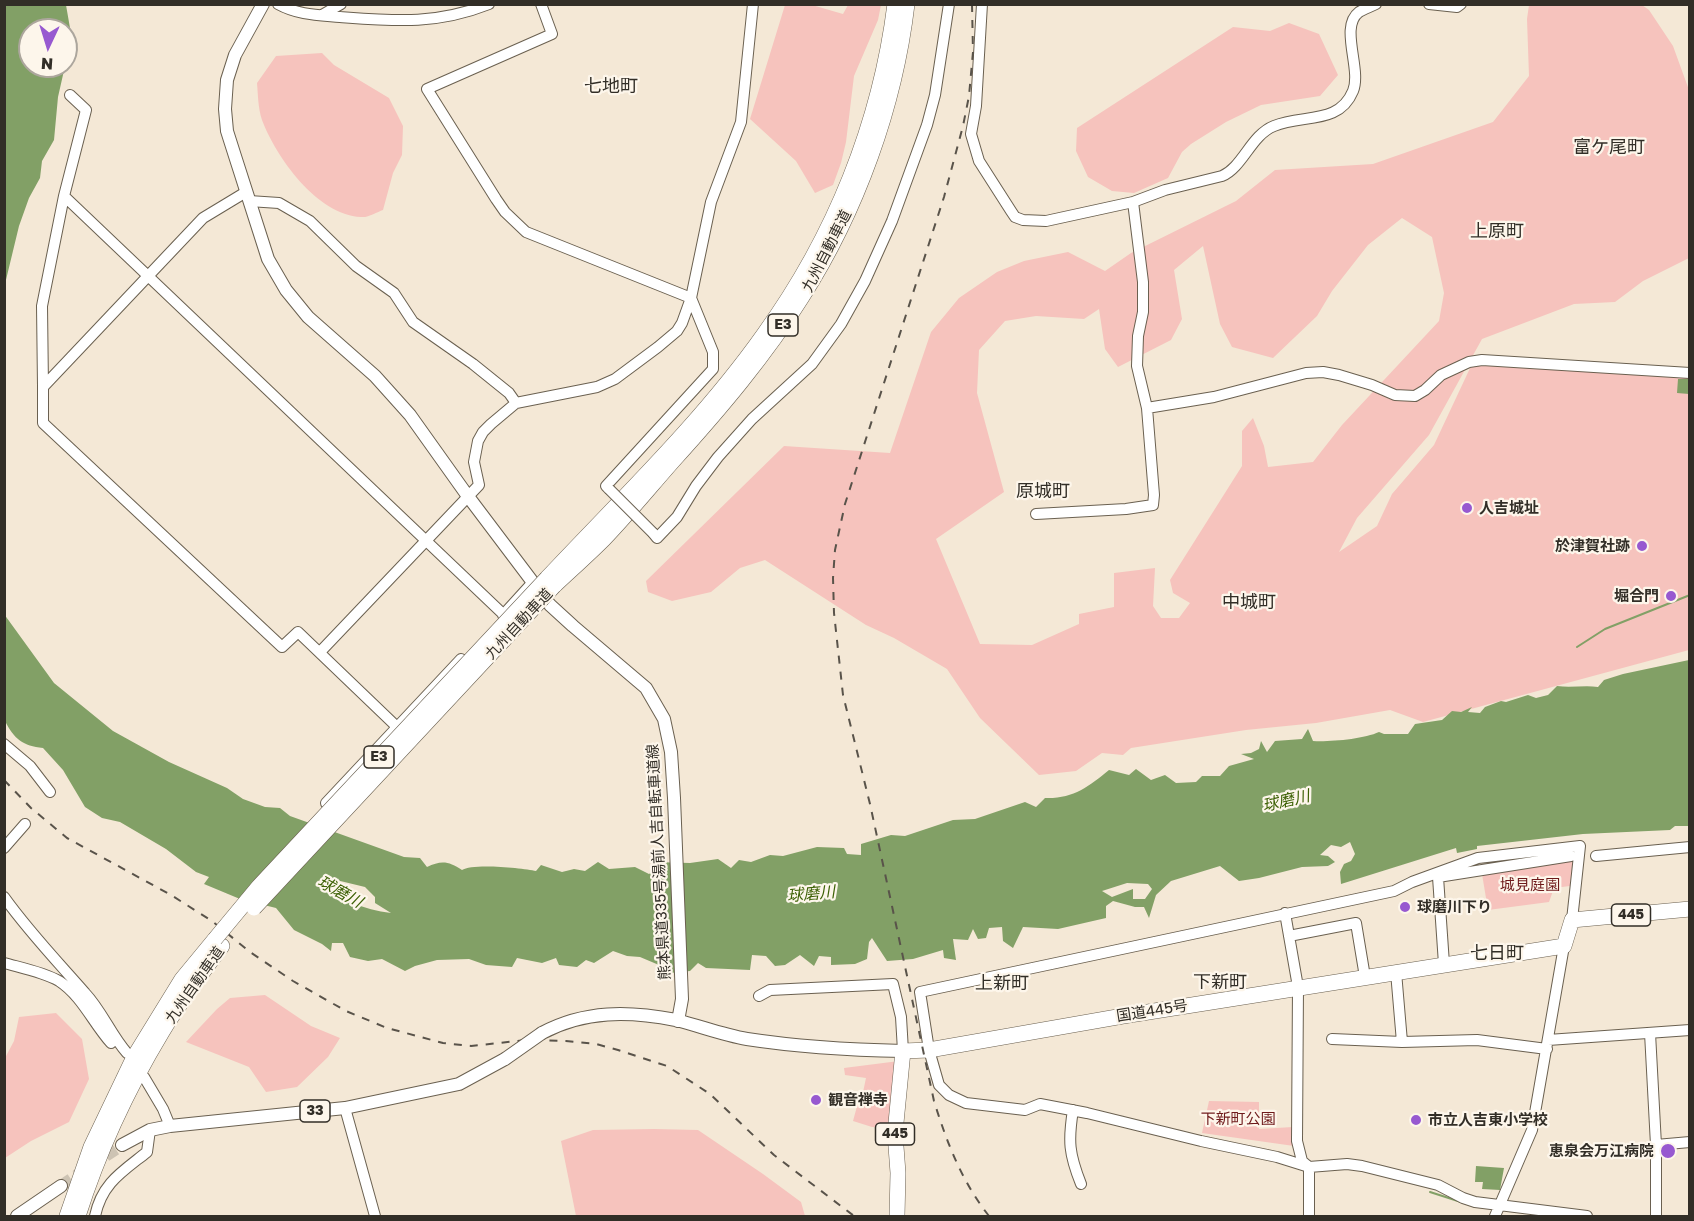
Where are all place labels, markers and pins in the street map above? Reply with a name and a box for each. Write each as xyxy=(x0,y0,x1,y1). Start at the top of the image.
place label: 人吉城址 xyxy=(1479,499,1539,517)
marker: 人吉城址 xyxy=(1460,501,1474,515)
place label: 於津賀社跡 xyxy=(1555,537,1630,555)
marker: 於津賀社跡 xyxy=(1635,539,1649,553)
place label: 堀合門 xyxy=(1614,587,1659,605)
marker: 堀合門 xyxy=(1664,589,1678,603)
place label: 球磨川下り xyxy=(1417,898,1492,916)
marker: 球磨川下り xyxy=(1398,900,1412,914)
place label: 観音禅寺 xyxy=(828,1091,888,1109)
marker: 観音禅寺 xyxy=(809,1093,823,1107)
place label: 市立人吉東小学校 xyxy=(1428,1111,1548,1129)
marker: 市立人吉東小学校 xyxy=(1409,1113,1423,1127)
place label: 恵泉会万江病院 xyxy=(1549,1142,1654,1160)
marker: 恵泉会万江病院 xyxy=(1659,1142,1677,1160)

